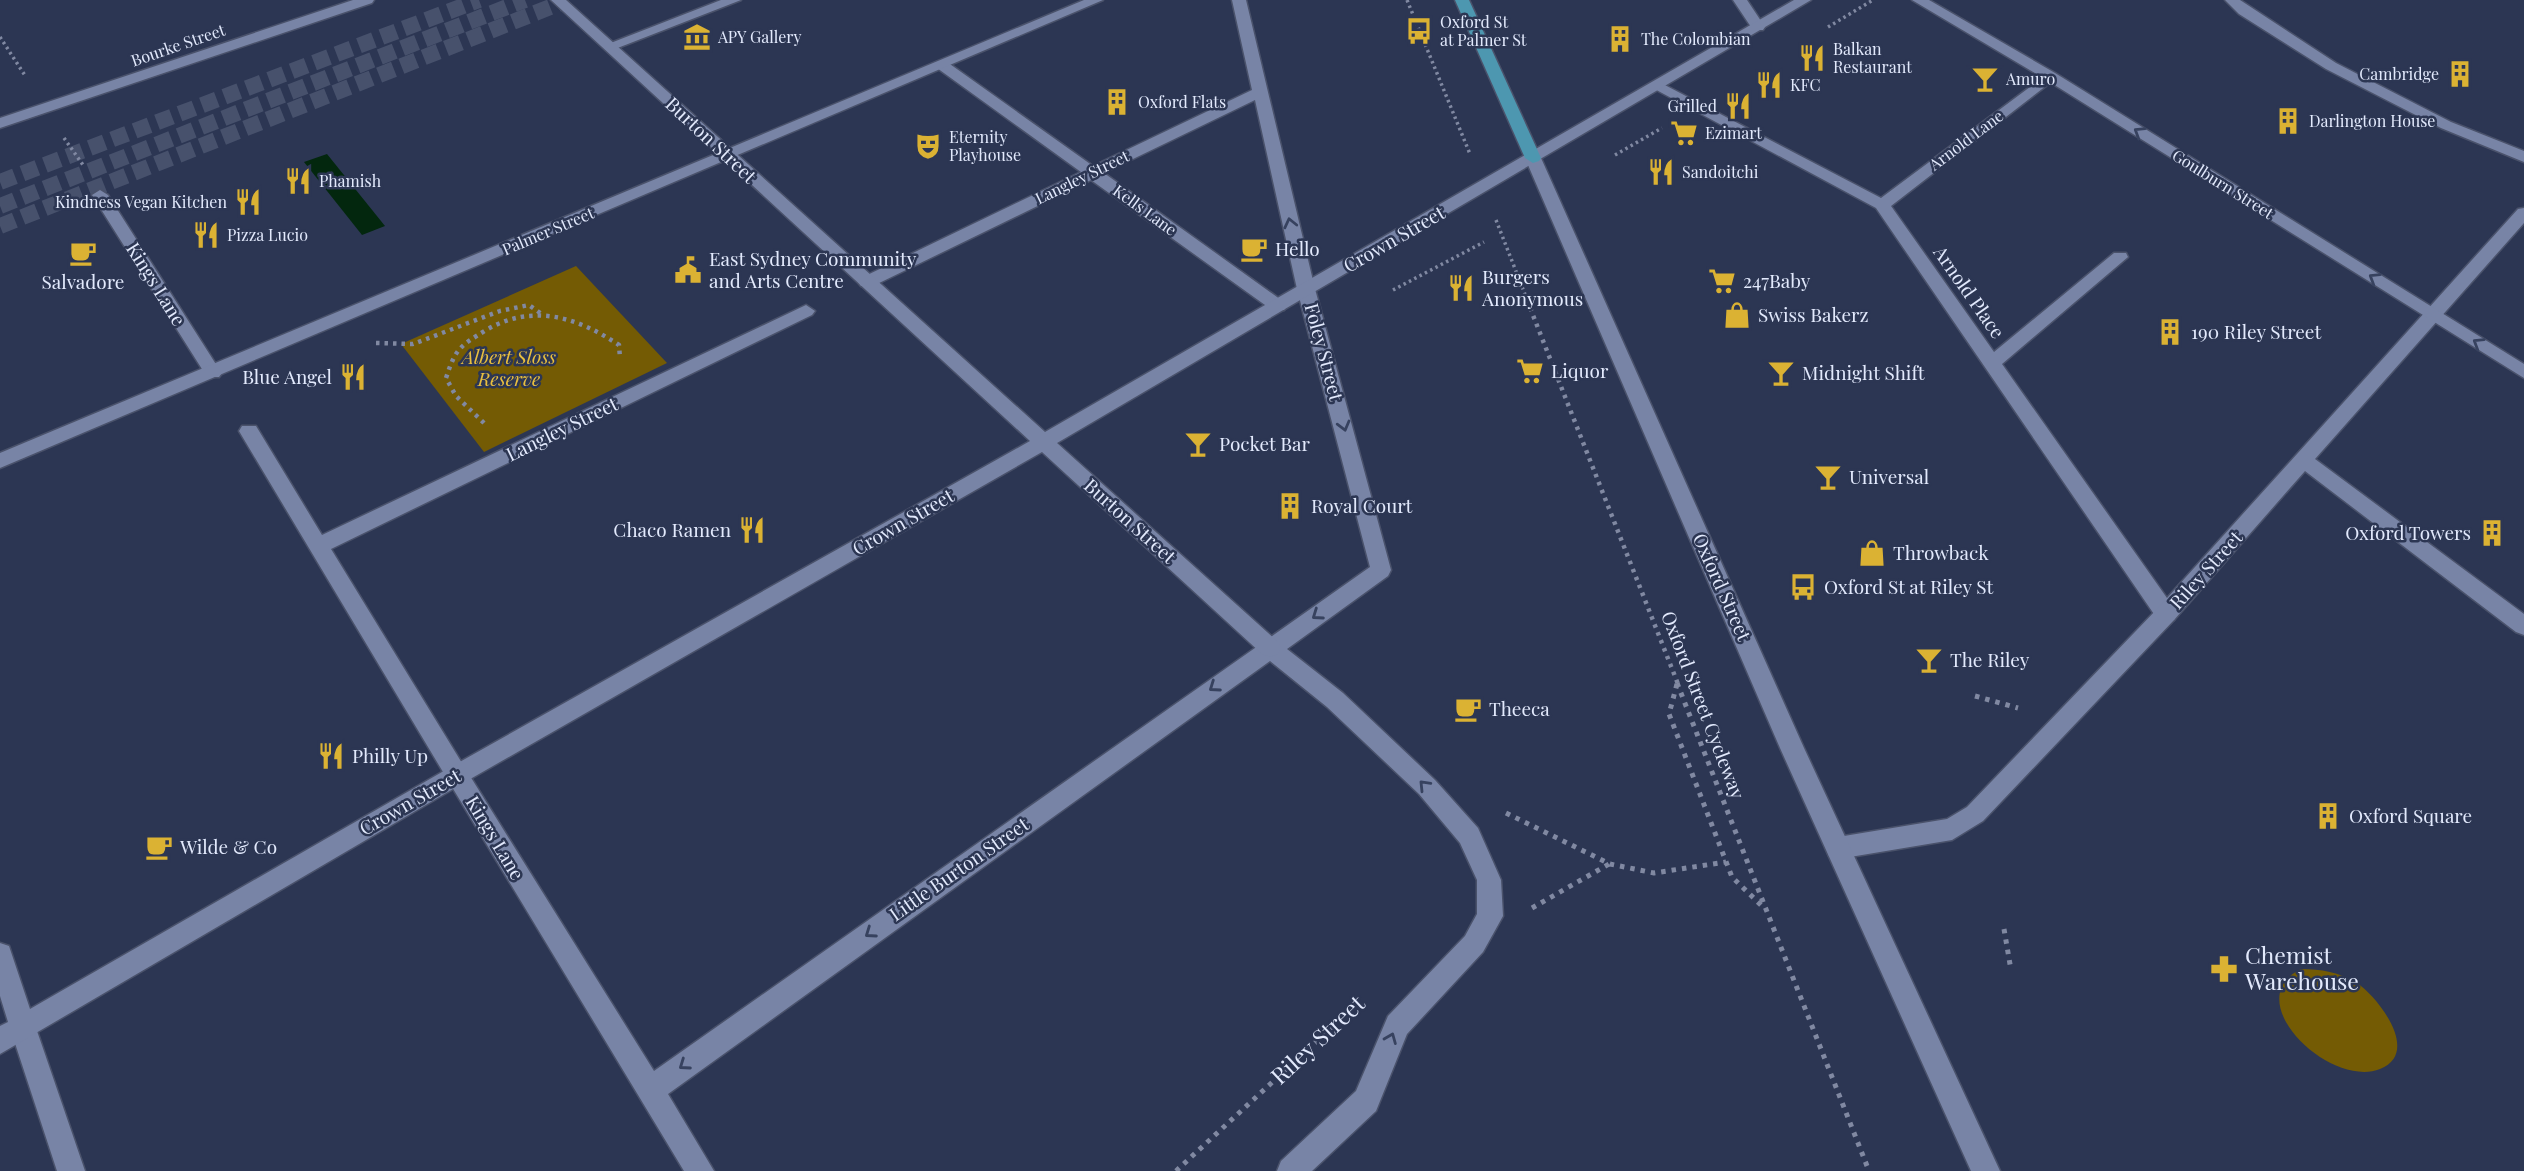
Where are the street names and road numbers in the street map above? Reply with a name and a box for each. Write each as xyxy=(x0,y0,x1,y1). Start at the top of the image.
street label: Bourke Street xyxy=(128,19,228,70)
street label: Burton Street xyxy=(661,90,763,188)
street label: Arnold Lane xyxy=(1923,105,2007,175)
street label: Goulburn Street xyxy=(2169,144,2278,223)
street label: Langley Street xyxy=(1031,145,1133,208)
street label: Kells Lane xyxy=(1109,179,1181,240)
street label: Crown Street xyxy=(1338,198,1449,278)
street label: Palmer Street xyxy=(499,202,597,259)
street label: Kings Lane xyxy=(121,237,193,330)
street label: Arnold Place xyxy=(1928,239,2011,343)
street label: Foley Street xyxy=(1299,300,1351,404)
street label: Langley Street xyxy=(501,390,622,466)
street label: Burton Street xyxy=(1079,472,1183,569)
street label: Crown Street xyxy=(847,481,958,561)
street label: Riley Street xyxy=(2163,524,2248,614)
street label: Oxford Street xyxy=(1688,529,1758,645)
street label: Oxford Street Cycleway xyxy=(1656,607,1752,803)
street label: Crown Street xyxy=(354,761,465,841)
street label: Kings Lane xyxy=(461,791,531,884)
street label: Little Burton Street xyxy=(884,810,1034,926)
street label: Riley Street xyxy=(1263,987,1371,1090)

